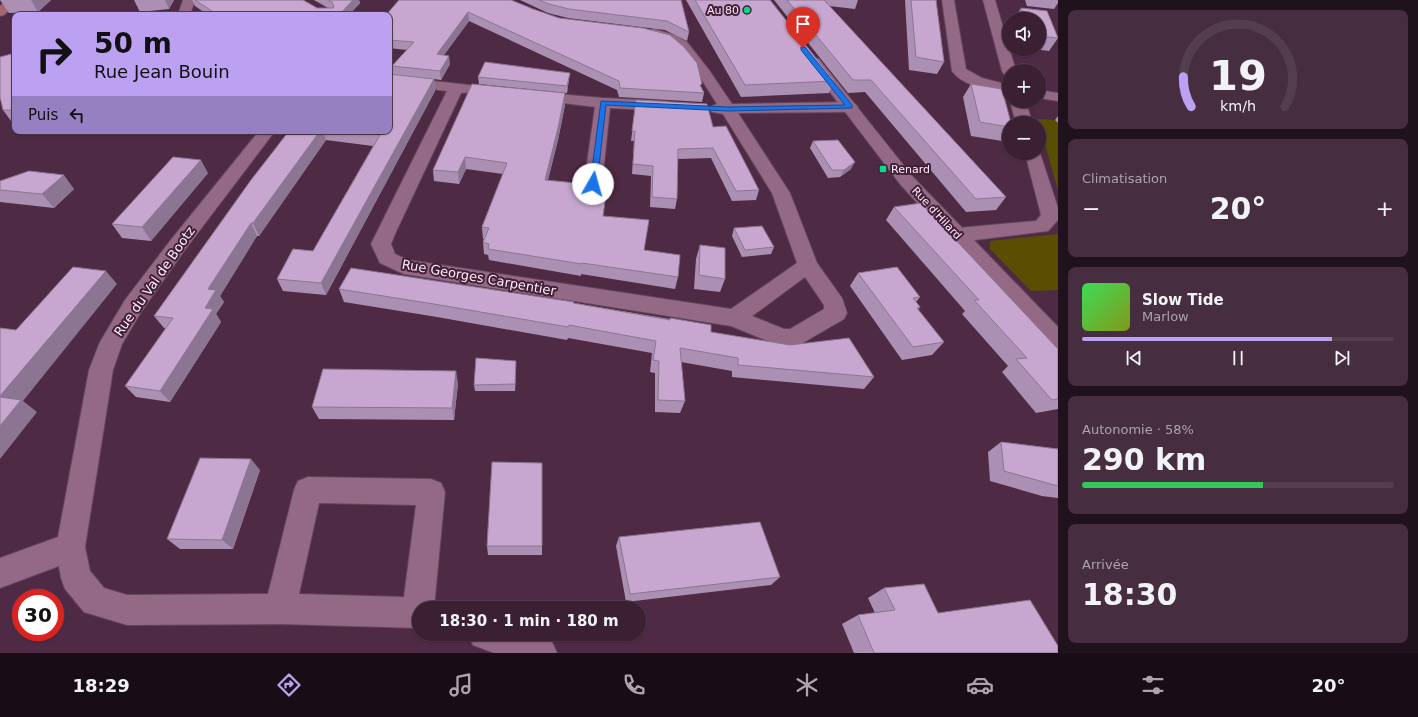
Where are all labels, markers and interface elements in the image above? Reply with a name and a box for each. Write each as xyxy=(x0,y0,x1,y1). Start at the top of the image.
place label: Au 80 xyxy=(707,4,739,17)
marker: Au 80 xyxy=(742,5,752,15)
pin xyxy=(786,7.0,820,48)
map controls xyxy=(1002,12,1046,160)
button: sound xyxy=(1002,12,1046,56)
icon: arrive xyxy=(792,13,814,35)
text: 50 m xyxy=(94,27,172,60)
icon: right xyxy=(28,28,80,80)
text: 19 xyxy=(1209,51,1267,100)
text: Rue Jean Bouin xyxy=(94,61,230,82)
button: + xyxy=(1002,64,1046,108)
text: km/h xyxy=(1220,98,1256,114)
icon: left xyxy=(66,104,88,126)
text: Puis xyxy=(28,106,58,124)
button: − xyxy=(1002,116,1046,160)
position arrow xyxy=(572,163,614,205)
place label: Renard xyxy=(891,163,930,176)
marker: Renard xyxy=(878,164,888,174)
text: Climatisation xyxy=(1082,171,1167,186)
street label: Rue d'Hilard xyxy=(909,184,964,242)
text: 20° xyxy=(1210,191,1266,226)
text: − xyxy=(1082,196,1100,221)
text: + xyxy=(1376,196,1394,221)
street label: Rue du Val de Bootz xyxy=(111,224,198,339)
street label: Rue Georges Carpentier xyxy=(401,257,558,299)
text: Slow Tide xyxy=(1142,291,1224,309)
text: Marlow xyxy=(1142,309,1189,324)
icon: previous xyxy=(1123,347,1145,369)
icon: pause xyxy=(1227,347,1249,369)
icon: next xyxy=(1331,347,1353,369)
text: Autonomie · 58% xyxy=(1082,422,1194,437)
text: 290 km xyxy=(1082,442,1206,477)
text: Arrivée xyxy=(1082,557,1129,572)
text: 18:30 xyxy=(1082,577,1178,612)
speed limit sign: 30 xyxy=(12,589,64,641)
text: 18:30 · 1 min · 180 m xyxy=(439,612,619,630)
icon: directions xyxy=(275,671,303,699)
icon: music xyxy=(447,671,475,699)
icon: phone xyxy=(620,671,648,699)
icon: climate xyxy=(793,671,821,699)
icon: car xyxy=(966,671,994,699)
icon: filters xyxy=(1139,671,1167,699)
text: 18:29 xyxy=(72,675,130,696)
text: 20° xyxy=(1312,675,1346,696)

